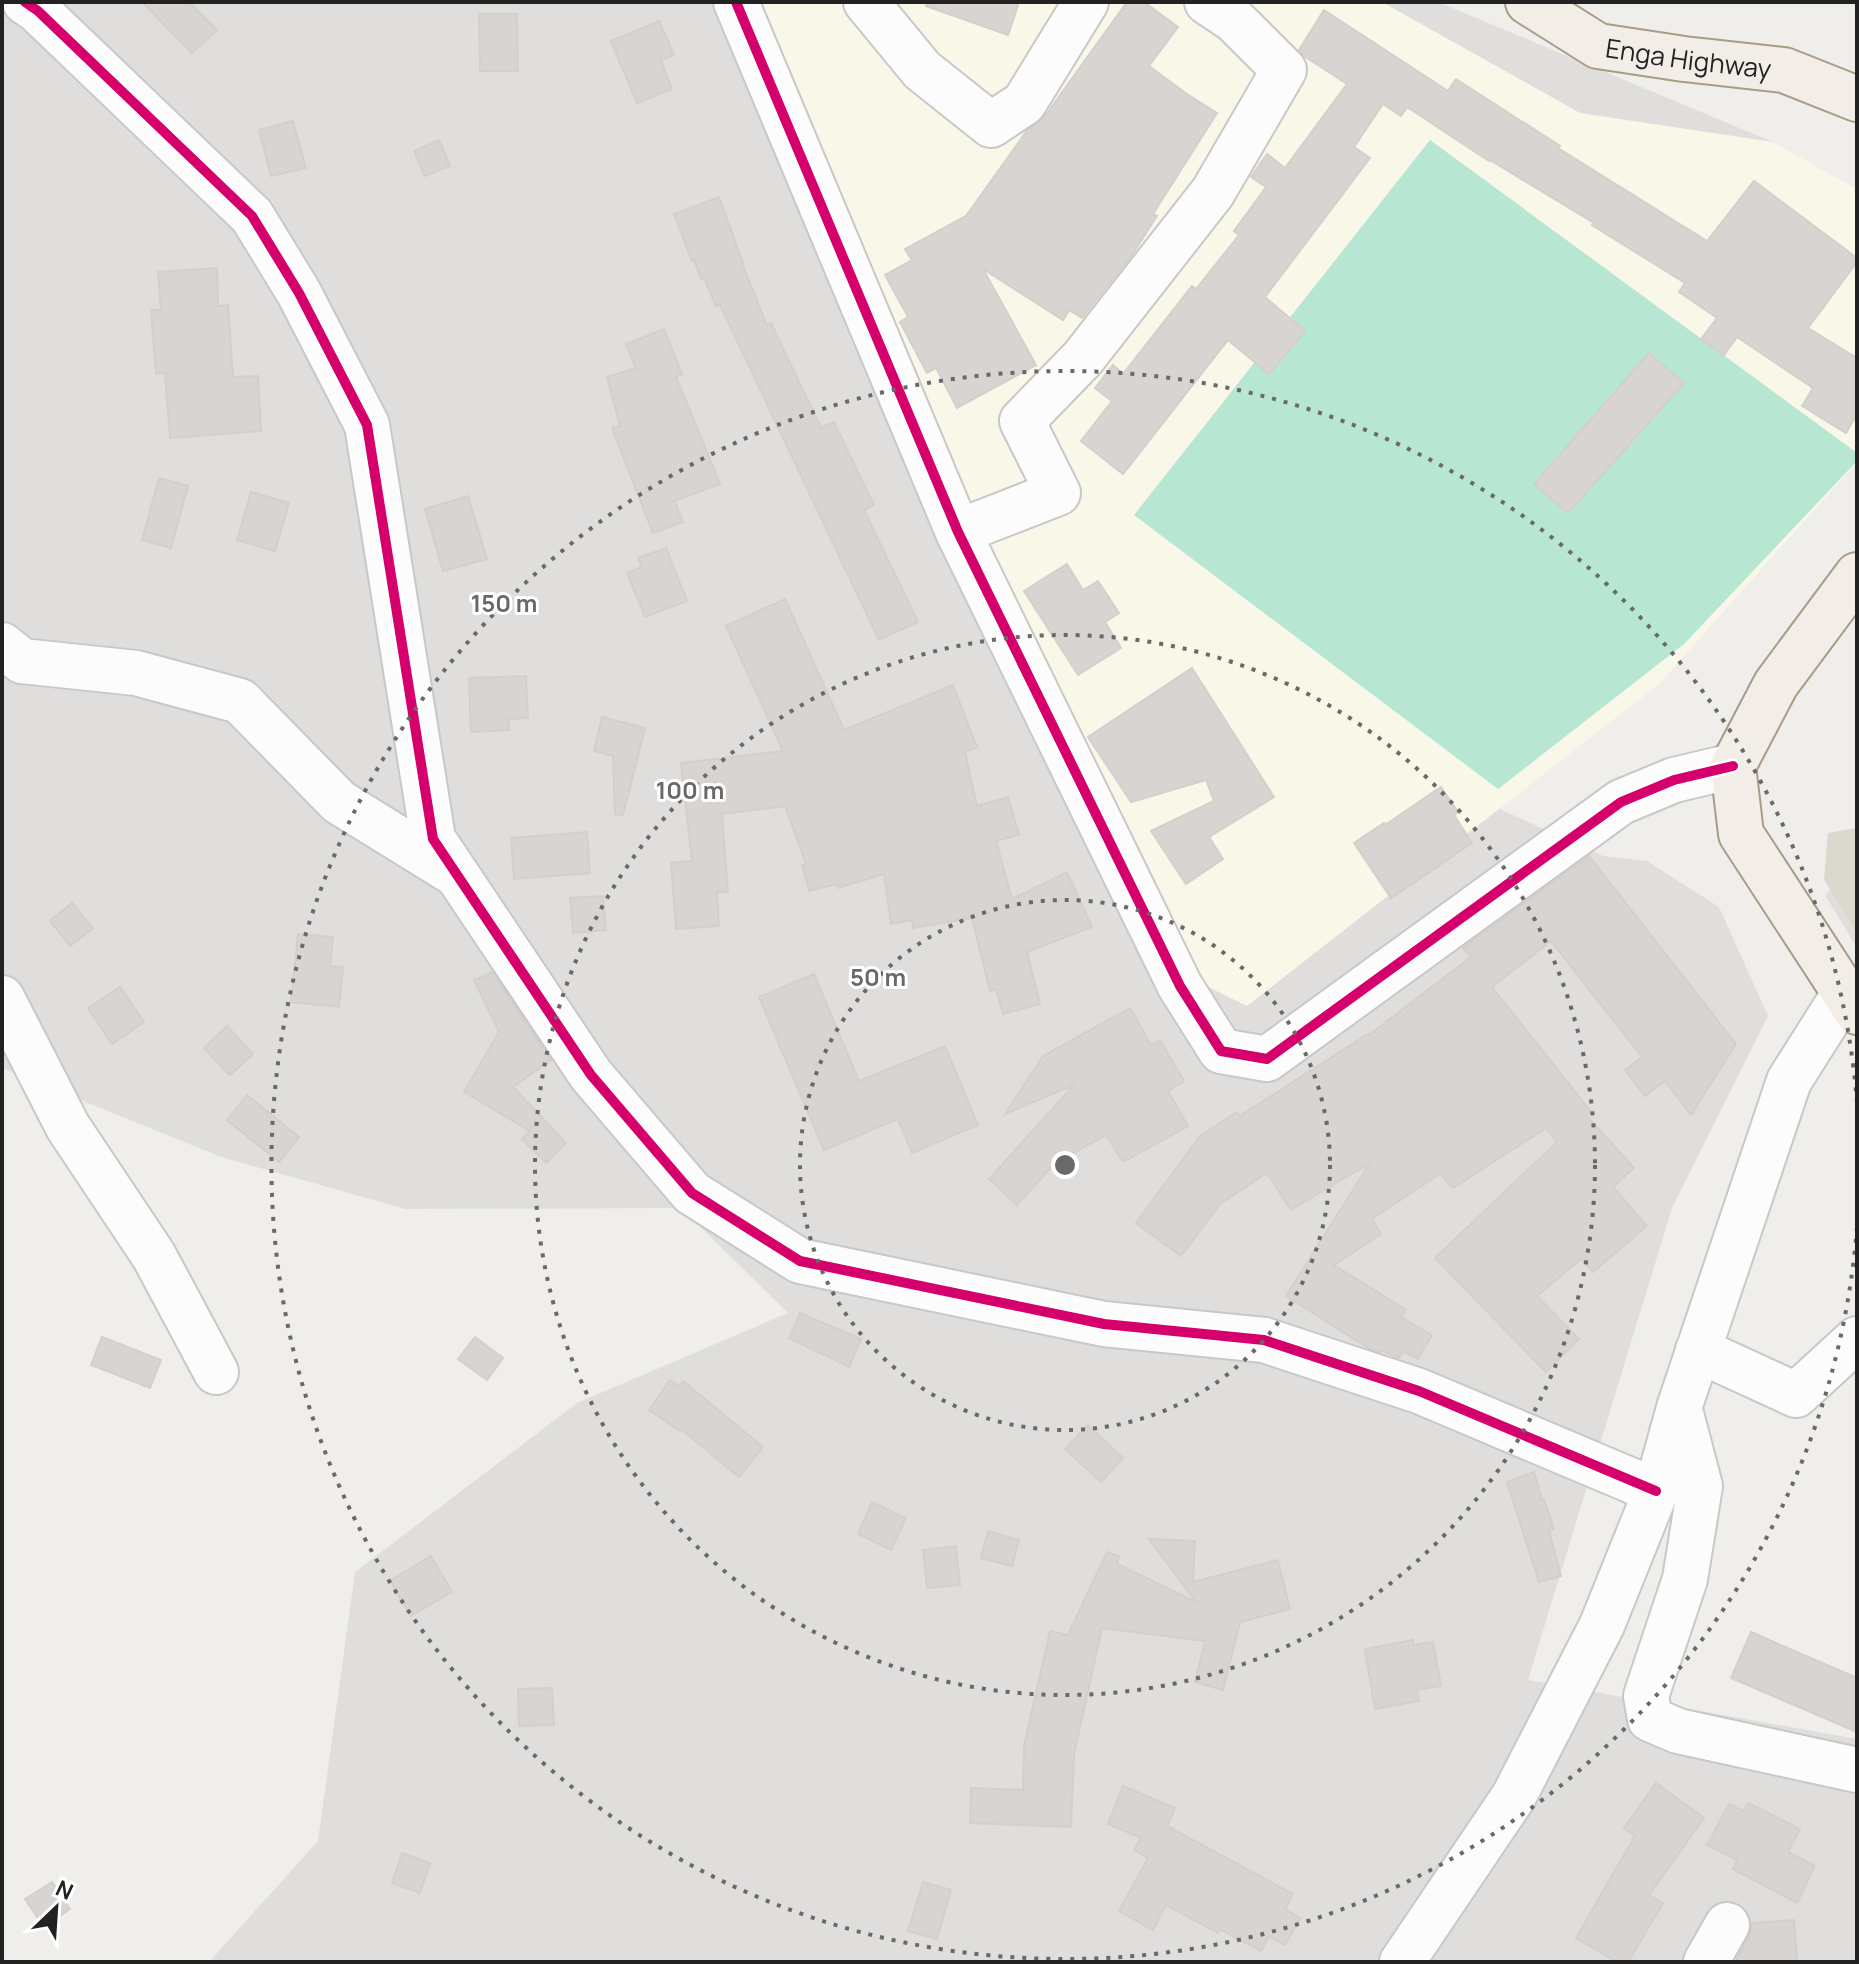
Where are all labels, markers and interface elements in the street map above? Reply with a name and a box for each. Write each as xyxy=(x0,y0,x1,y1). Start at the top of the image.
street label: Enga Highway xyxy=(1603,29,1773,87)
text: 150 m xyxy=(471,586,537,619)
text: 100 m xyxy=(656,773,724,806)
text: 50 m xyxy=(850,960,906,993)
centre of rings xyxy=(1051,1151,1079,1179)
north arrow xyxy=(16,1868,96,1948)
text: N xyxy=(51,1873,78,1907)

